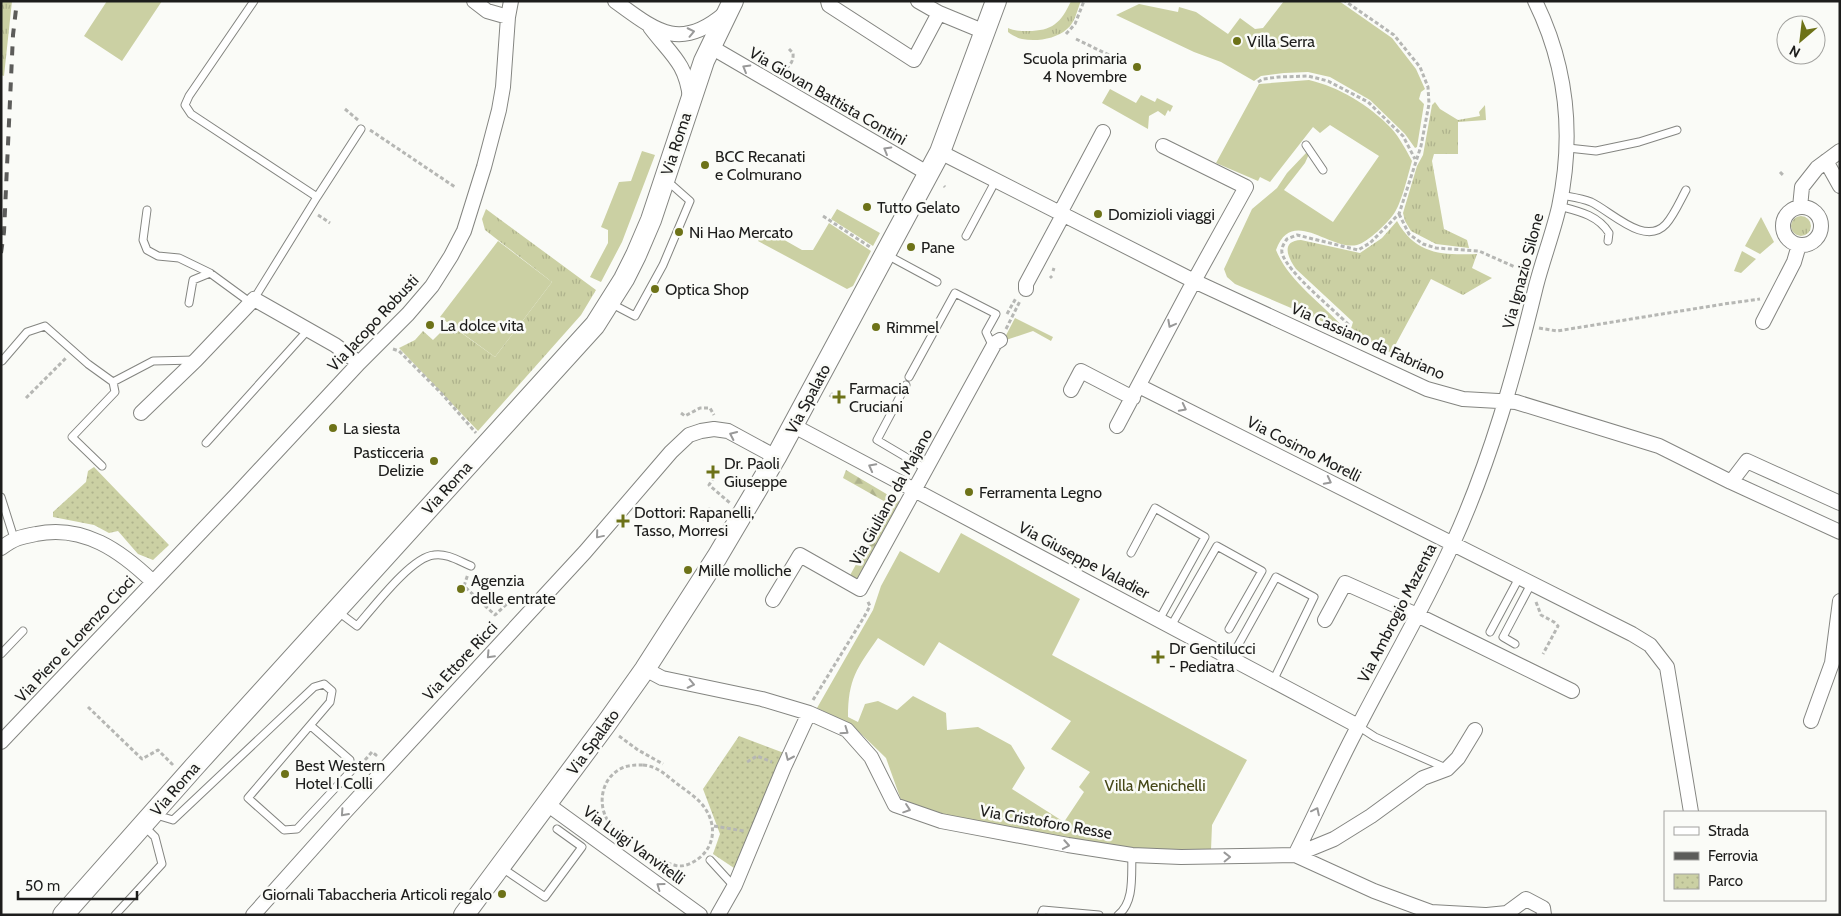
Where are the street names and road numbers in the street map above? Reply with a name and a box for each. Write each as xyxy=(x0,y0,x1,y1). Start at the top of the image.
street label: Via Giovan Battista Contini xyxy=(746,43,910,149)
street label: Via Roma xyxy=(657,110,695,178)
street label: Via Ignazio Silone xyxy=(1498,211,1548,331)
street label: Via Jacopo Robusti xyxy=(323,271,423,375)
street label: Via Cassiano da Fabriano xyxy=(1288,298,1448,384)
street label: Via Spalato xyxy=(782,361,834,437)
street label: Via Cosimo Morelli xyxy=(1244,412,1364,486)
street label: Via Giuliano da Majano xyxy=(846,425,937,569)
street label: Via Roma xyxy=(418,457,476,519)
street label: Via Giuseppe Valadier xyxy=(1015,517,1154,603)
street label: Via Ambrogio Mazenta xyxy=(1354,540,1440,686)
street label: Via Piero e Lorenzo Cioci xyxy=(11,572,139,706)
street label: Via Ettore Ricci xyxy=(419,618,501,704)
street label: Via Spalato xyxy=(563,705,623,778)
street label: Via Roma xyxy=(147,758,204,820)
street label: Via Cristoforo Resse xyxy=(978,801,1114,843)
street label: Via Luigi Vanvitelli xyxy=(579,802,689,888)

